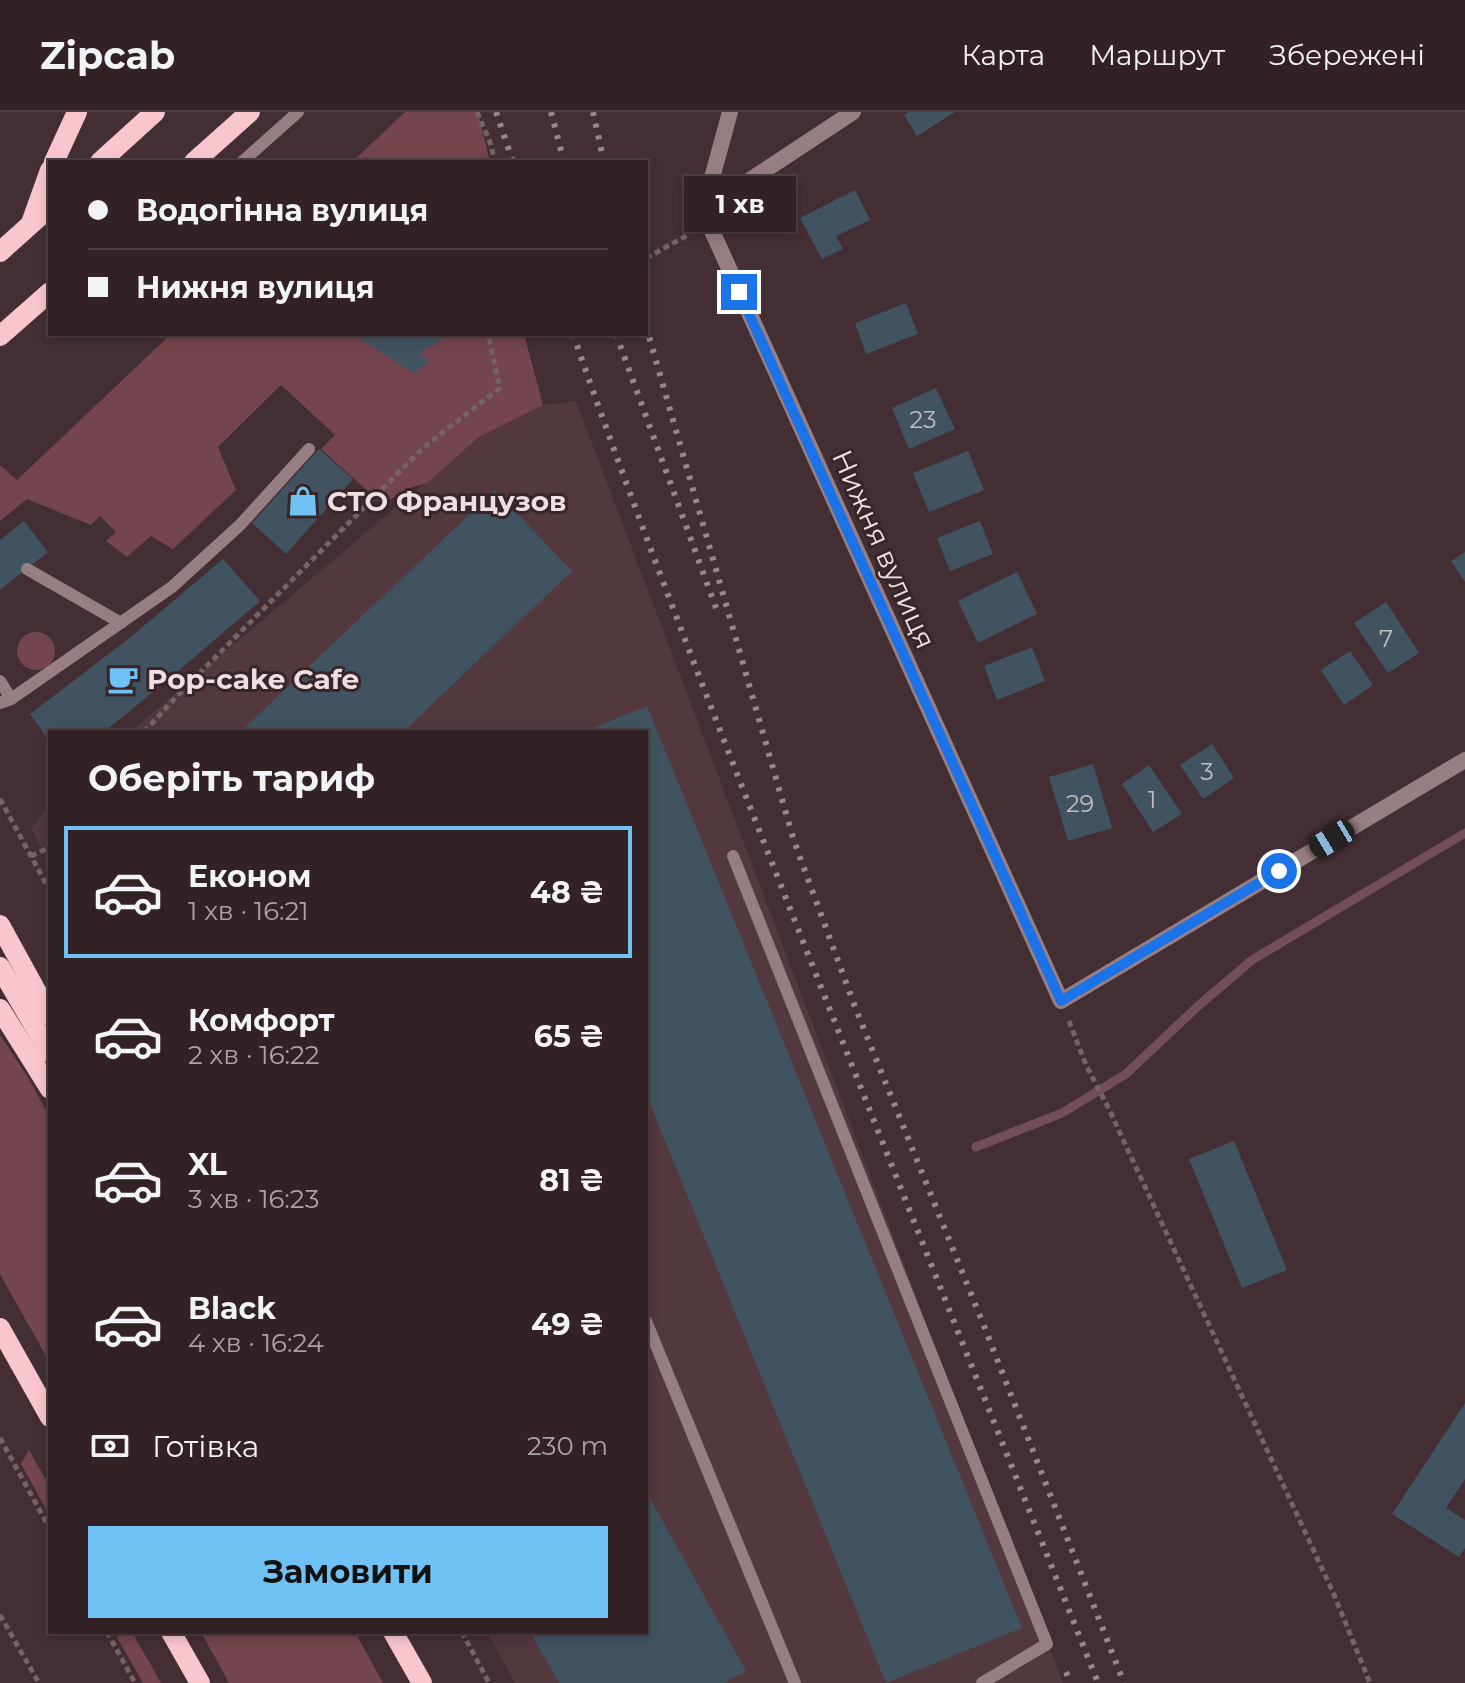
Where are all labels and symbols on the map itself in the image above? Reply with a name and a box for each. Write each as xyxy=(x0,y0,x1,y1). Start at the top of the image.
callout: 1 хв xyxy=(683,176,795,232)
route end xyxy=(721,274,757,310)
house number: 23 xyxy=(909,405,937,434)
street label: Нижня вулиця xyxy=(825,444,943,654)
shop icon: СТО Французов xyxy=(286,484,320,518)
place label: СТО Французов xyxy=(327,484,567,518)
house number: 7 xyxy=(1379,624,1393,653)
cafe icon: Pop-cake Cafe xyxy=(106,662,140,696)
place label: Pop-cake Cafe xyxy=(147,662,359,696)
house number: 3 xyxy=(1200,757,1214,786)
house number: 1 xyxy=(1148,785,1156,814)
house number: 29 xyxy=(1066,789,1094,818)
car xyxy=(1305,816,1359,862)
route start xyxy=(1261,853,1297,889)

